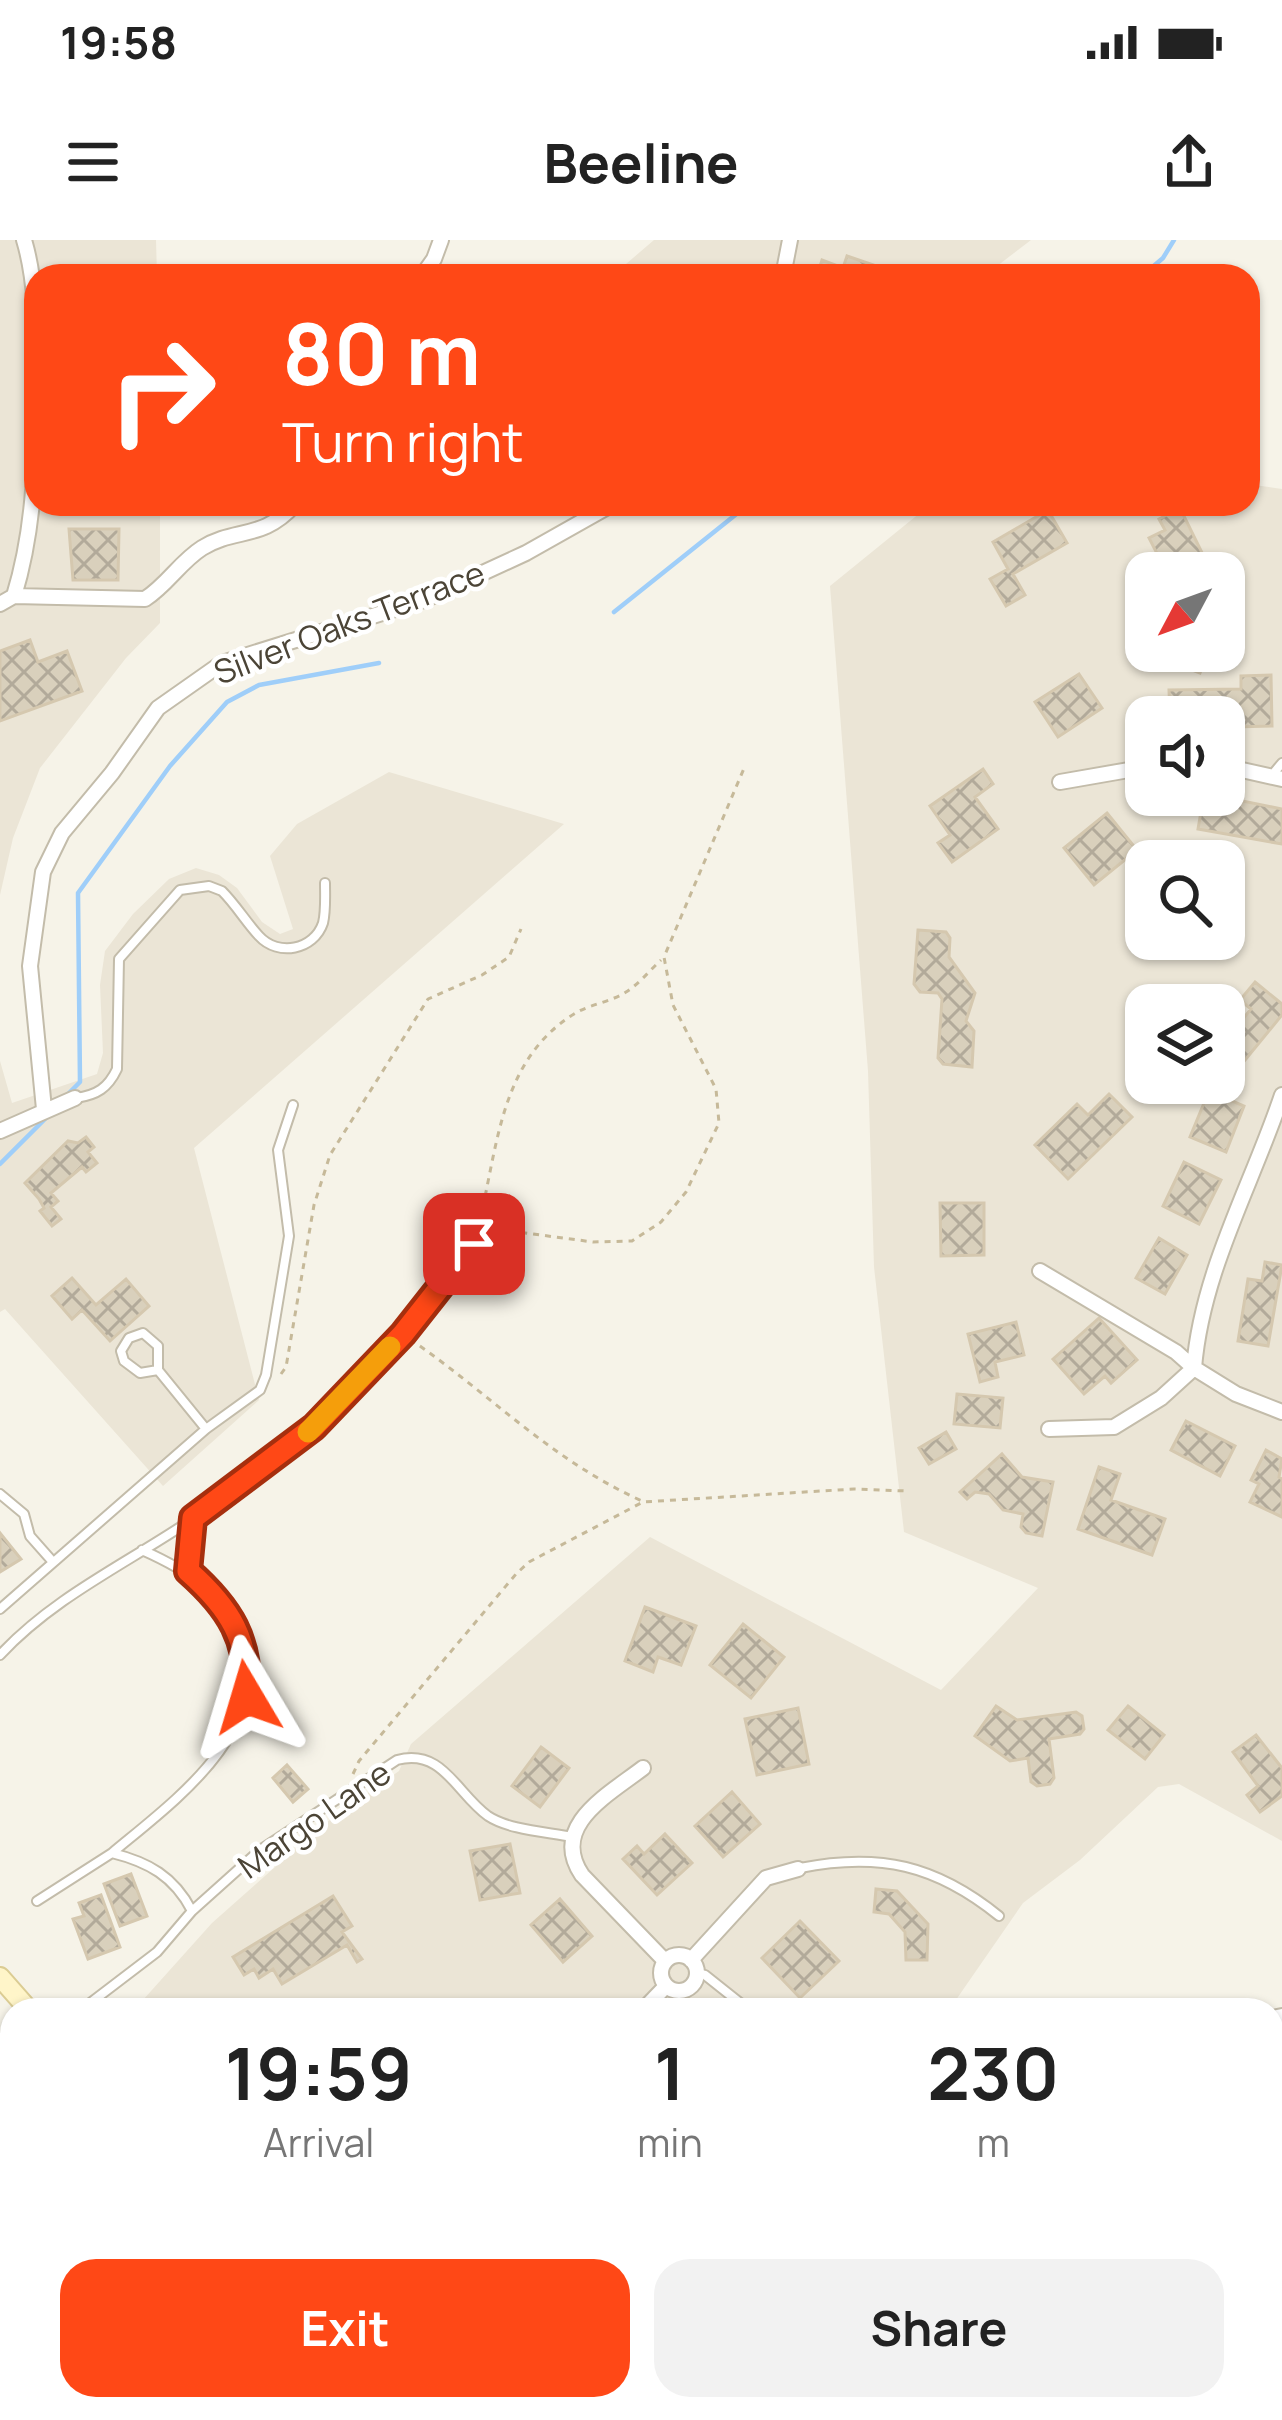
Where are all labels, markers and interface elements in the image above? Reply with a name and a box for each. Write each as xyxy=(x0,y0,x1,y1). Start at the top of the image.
text: 19:58 xyxy=(60,11,177,73)
text: Beeline xyxy=(543,125,739,199)
icon: menu xyxy=(60,129,126,195)
icon: share xyxy=(1156,129,1222,195)
text: 80 m xyxy=(282,295,481,410)
icon: right xyxy=(84,312,240,468)
text: Turn right xyxy=(282,404,524,478)
street label: Silver Oaks Terrace xyxy=(207,550,491,694)
north arrow xyxy=(1125,552,1245,672)
map controls xyxy=(1125,552,1245,1104)
button: sound xyxy=(1125,696,1245,816)
button: search xyxy=(1125,840,1245,960)
button: layers xyxy=(1125,984,1245,1104)
pin xyxy=(423,1193,525,1295)
icon: arrive xyxy=(441,1211,507,1277)
position arrow xyxy=(184,1634,310,1760)
street label: Margo Lane xyxy=(229,1750,399,1888)
text: 19:59 xyxy=(225,2023,413,2122)
text: 1 xyxy=(654,2023,686,2122)
text: 230 xyxy=(927,2023,1059,2122)
text: Arrival xyxy=(263,2115,374,2169)
text: min xyxy=(637,2115,703,2169)
text: m xyxy=(977,2115,1010,2169)
button: Exit xyxy=(60,2259,630,2397)
button: Share xyxy=(654,2259,1224,2397)

